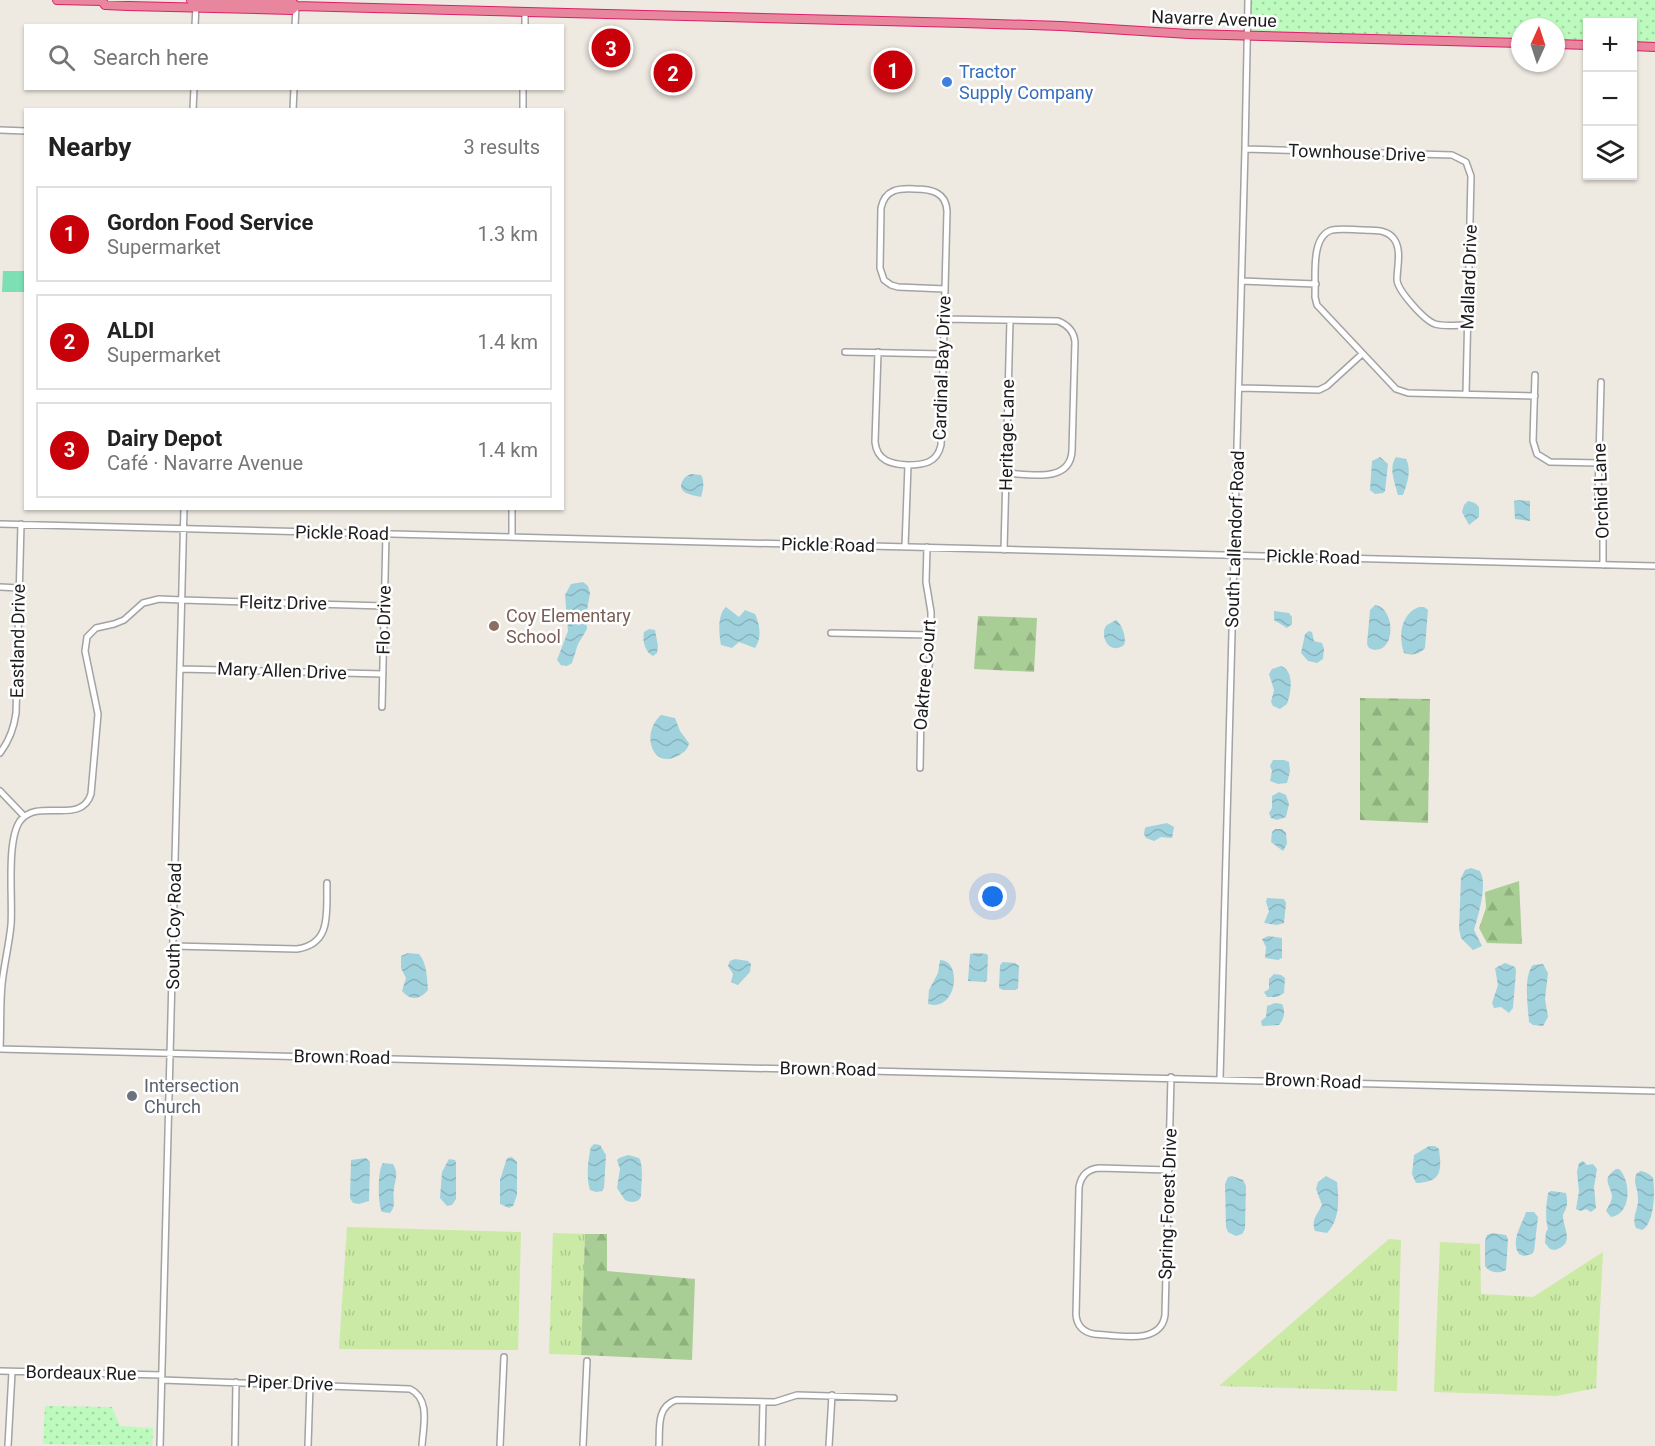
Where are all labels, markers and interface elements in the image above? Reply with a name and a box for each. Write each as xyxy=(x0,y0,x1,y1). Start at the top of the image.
street label: Navarre Avenue xyxy=(1151,6,1277,31)
north arrow xyxy=(1511,18,1565,72)
map controls xyxy=(1583,18,1637,180)
button: + xyxy=(1583,18,1637,72)
search box xyxy=(24,24,564,90)
pin: 3 xyxy=(592,26,630,70)
icon: search xyxy=(45,41,78,74)
text: Search here xyxy=(93,45,209,70)
pin: 1 xyxy=(874,48,912,92)
pin: 2 xyxy=(654,50,692,96)
place label: Tractor Supply Company xyxy=(959,61,1094,103)
button: − xyxy=(1583,72,1637,126)
marker: Tractor Supply Company xyxy=(940,75,954,89)
button: layers xyxy=(1583,126,1637,180)
text: Nearby xyxy=(48,132,131,162)
text: 3 results xyxy=(464,135,540,159)
street label: Townhouse Drive xyxy=(1288,140,1426,165)
text: Gordon Food Service xyxy=(107,210,313,235)
text: 1 xyxy=(64,222,75,246)
text: 1.3 km xyxy=(478,222,538,246)
street label: Mallard Drive xyxy=(1456,224,1481,330)
text: Supermarket xyxy=(107,235,221,259)
street label: Cardinal Bay Drive xyxy=(928,295,955,441)
text: ALDI xyxy=(107,318,154,343)
text: 2 xyxy=(64,330,75,354)
text: 1.4 km xyxy=(478,330,538,354)
text: Supermarket xyxy=(107,343,221,367)
street label: Heritage Lane xyxy=(995,379,1018,491)
text: Dairy Depot xyxy=(107,426,222,451)
text: 3 xyxy=(64,438,75,462)
text: 1.4 km xyxy=(478,438,538,462)
street label: Orchid Lane xyxy=(1588,443,1613,539)
street label: South Lallendorf Road xyxy=(1221,450,1248,628)
text: Café · Navarre Avenue xyxy=(107,451,303,475)
street label: Pickle Road xyxy=(295,521,389,544)
street label: Pickle Road xyxy=(781,533,875,556)
street label: Pickle Road xyxy=(1266,545,1360,568)
street label: Eastland Drive xyxy=(6,584,29,698)
street label: Flo Drive xyxy=(372,585,395,655)
street label: Fleitz Drive xyxy=(239,591,327,614)
place label: Coy Elementary School xyxy=(506,605,631,647)
marker: Coy Elementary School xyxy=(487,619,501,633)
street label: Oaktree Court xyxy=(909,619,940,731)
street label: Mary Allen Drive xyxy=(217,658,347,683)
street label: South Coy Road xyxy=(162,862,185,990)
your location xyxy=(978,882,1007,911)
street label: Brown Road xyxy=(294,1045,391,1068)
street label: Brown Road xyxy=(780,1057,877,1080)
street label: Brown Road xyxy=(1264,1068,1362,1093)
place label: Intersection Church xyxy=(144,1075,239,1117)
marker: Intersection Church xyxy=(125,1089,139,1103)
street label: Spring Forest Drive xyxy=(1154,1128,1181,1280)
street label: Bordeaux Rue xyxy=(25,1361,137,1384)
street label: Piper Drive xyxy=(246,1370,334,1395)

